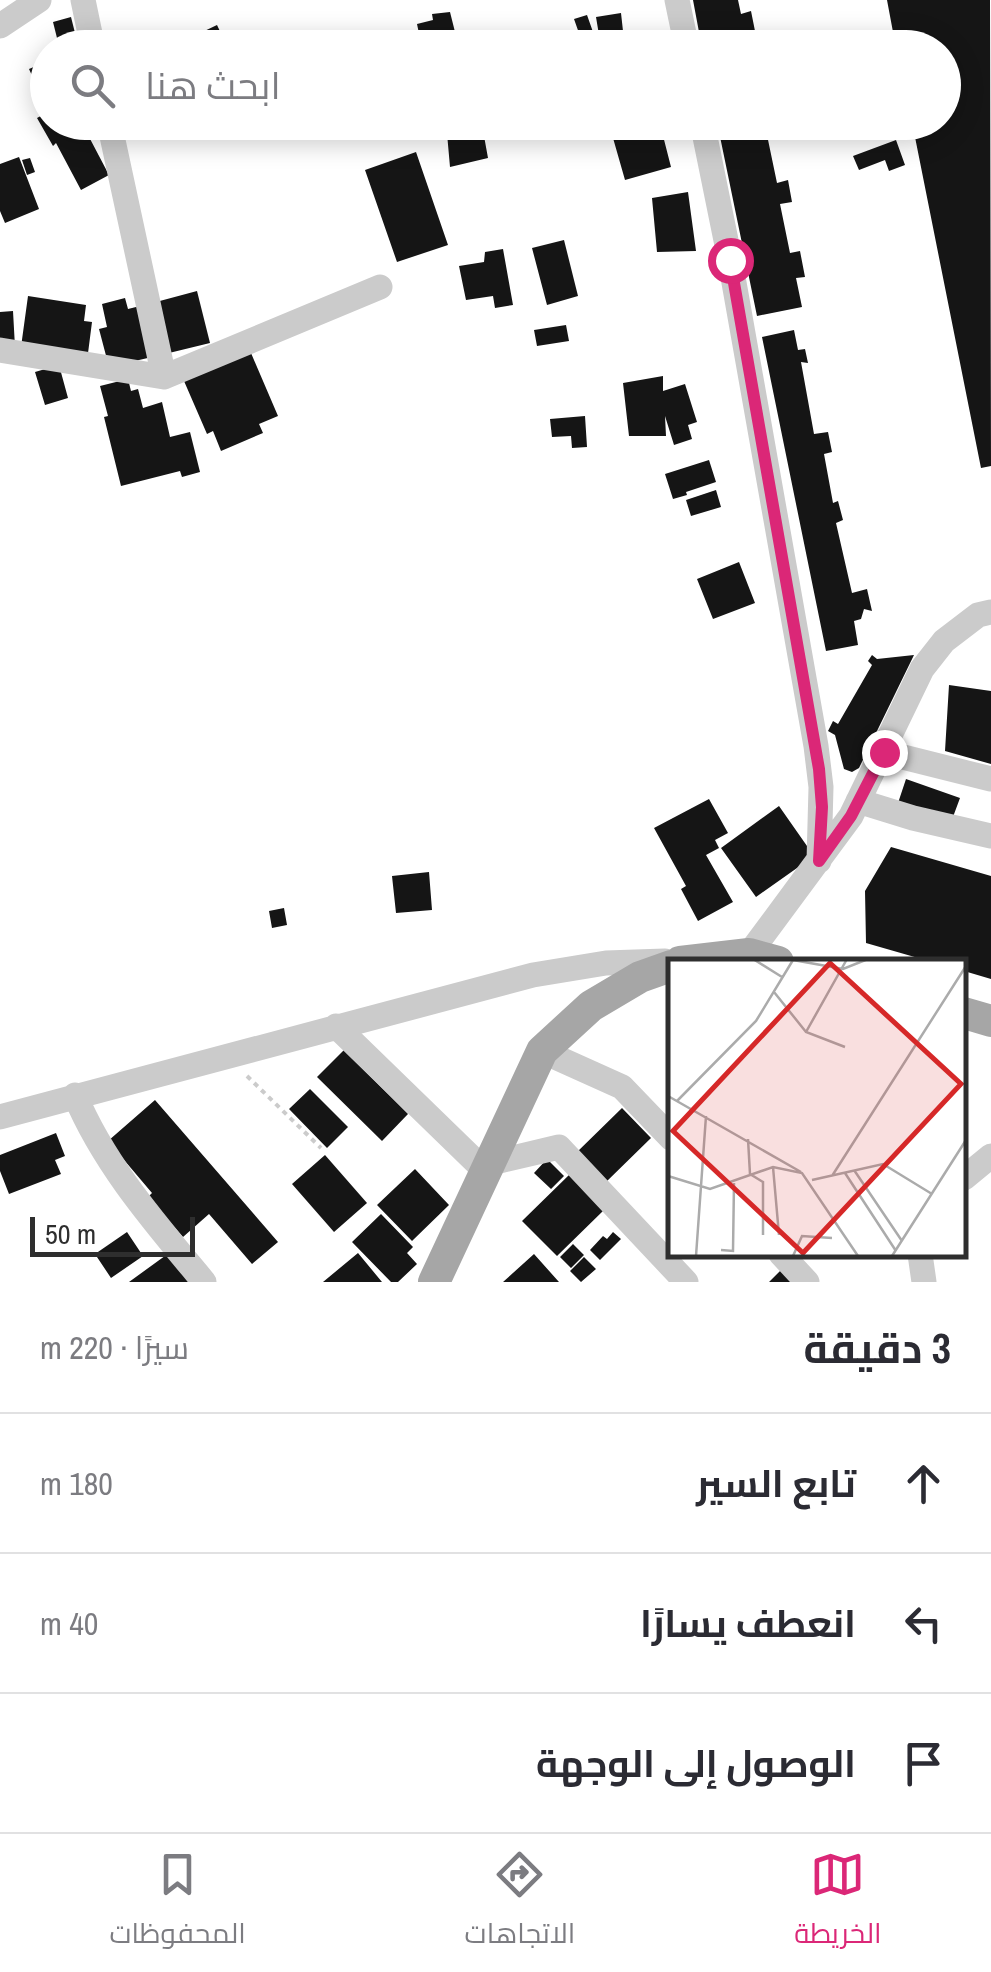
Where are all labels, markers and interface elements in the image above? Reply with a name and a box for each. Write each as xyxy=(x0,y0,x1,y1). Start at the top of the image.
search box xyxy=(30,30,961,140)
icon: search xyxy=(65,58,120,113)
text: ابحث هنا xyxy=(145,60,281,111)
route start xyxy=(708,238,754,284)
route end xyxy=(862,730,908,776)
inset map xyxy=(668,959,966,1257)
scale bar xyxy=(30,1212,195,1256)
text: 50 m xyxy=(45,1215,96,1253)
text: 3 دقيقة xyxy=(804,1320,951,1376)
text: سيرًا · 220 m xyxy=(40,1326,189,1369)
icon: ahead xyxy=(896,1456,951,1511)
text: تابع السير xyxy=(696,1458,856,1509)
text: 180 m xyxy=(40,1462,113,1505)
icon: left xyxy=(896,1596,951,1651)
text: انعطف يسارًا xyxy=(640,1598,856,1649)
text: 40 m xyxy=(40,1602,98,1645)
icon: arrive xyxy=(896,1736,951,1791)
text: الوصول إلى الوجهة xyxy=(536,1738,856,1789)
tab: المحفوظات xyxy=(109,1847,246,1959)
tab: الاتجاهات xyxy=(465,1847,575,1959)
tab: الخريطة xyxy=(794,1847,882,1959)

